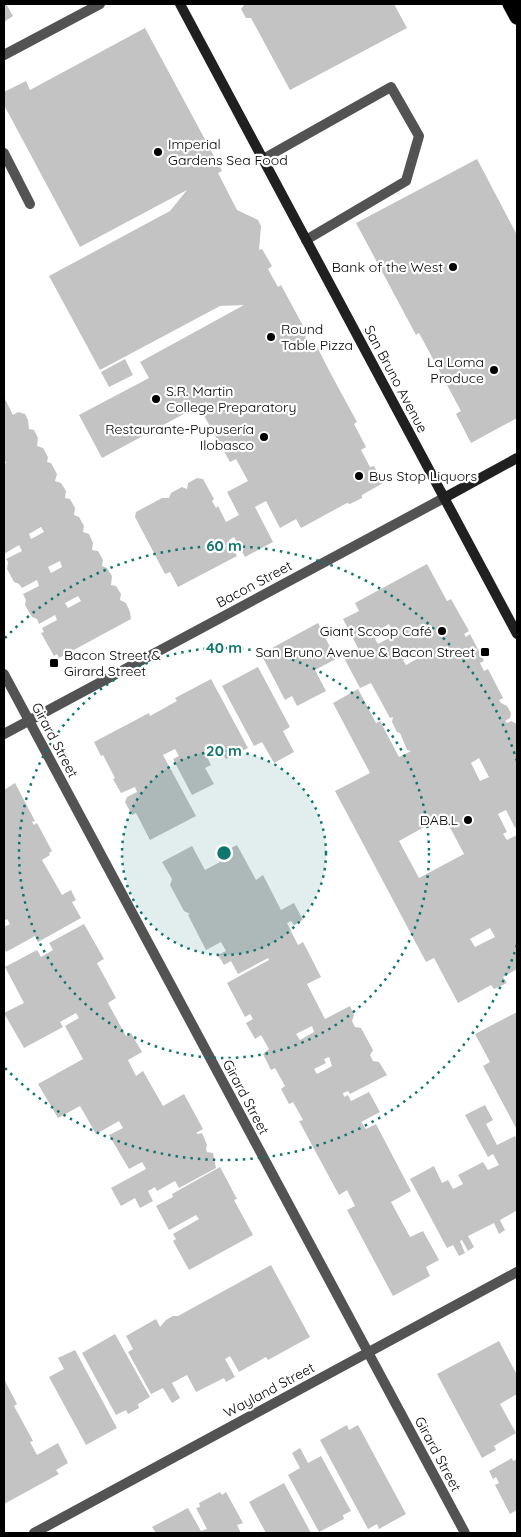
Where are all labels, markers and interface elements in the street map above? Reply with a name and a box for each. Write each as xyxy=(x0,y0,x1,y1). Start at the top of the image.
place label: Imperial Gardens Sea Food xyxy=(168,135,288,169)
marker: Imperial Gardens Sea Food xyxy=(152,146,164,158)
place label: Bank of the West xyxy=(332,258,443,276)
marker: Bank of the West xyxy=(447,261,459,273)
place label: Round Table Pizza xyxy=(281,320,353,354)
street label: San Bruno Avenue xyxy=(360,322,432,436)
marker: Round Table Pizza xyxy=(265,331,277,343)
place label: La Loma Produce xyxy=(427,353,484,387)
marker: La Loma Produce xyxy=(488,364,500,376)
place label: S.R. Martin College Preparatory xyxy=(166,382,296,416)
marker: S.R. Martin College Preparatory xyxy=(150,393,162,405)
place label: Restaurante-Pupusería Ilobasco xyxy=(105,420,254,454)
marker: Restaurante-Pupusería Ilobasco xyxy=(258,431,270,443)
place label: Bus Stop Liquors xyxy=(369,467,477,485)
marker: Bus Stop Liquors xyxy=(353,470,365,482)
text: 60 m xyxy=(206,536,242,555)
street label: Bacon Street xyxy=(213,556,295,612)
place label: Giant Scoop Café xyxy=(320,622,432,640)
marker: Giant Scoop Café xyxy=(436,625,448,637)
text: 40 m xyxy=(206,638,242,657)
place label: San Bruno Avenue & Bacon Street xyxy=(255,643,475,661)
place label: Bacon Street & Girard Street xyxy=(64,646,161,680)
marker: San Bruno Avenue & Bacon Street xyxy=(479,646,491,658)
marker: Bacon Street & Girard Street xyxy=(48,657,60,669)
street label: Girard Street xyxy=(28,700,82,781)
text: 20 m xyxy=(206,741,242,760)
place label: DAB.L xyxy=(420,811,459,829)
marker: DAB.L xyxy=(462,814,474,826)
centre of rings xyxy=(215,844,233,862)
street label: Girard Street xyxy=(219,1057,273,1138)
street label: Wayland Street xyxy=(221,1358,318,1421)
street label: Girard Street xyxy=(411,1414,465,1495)

